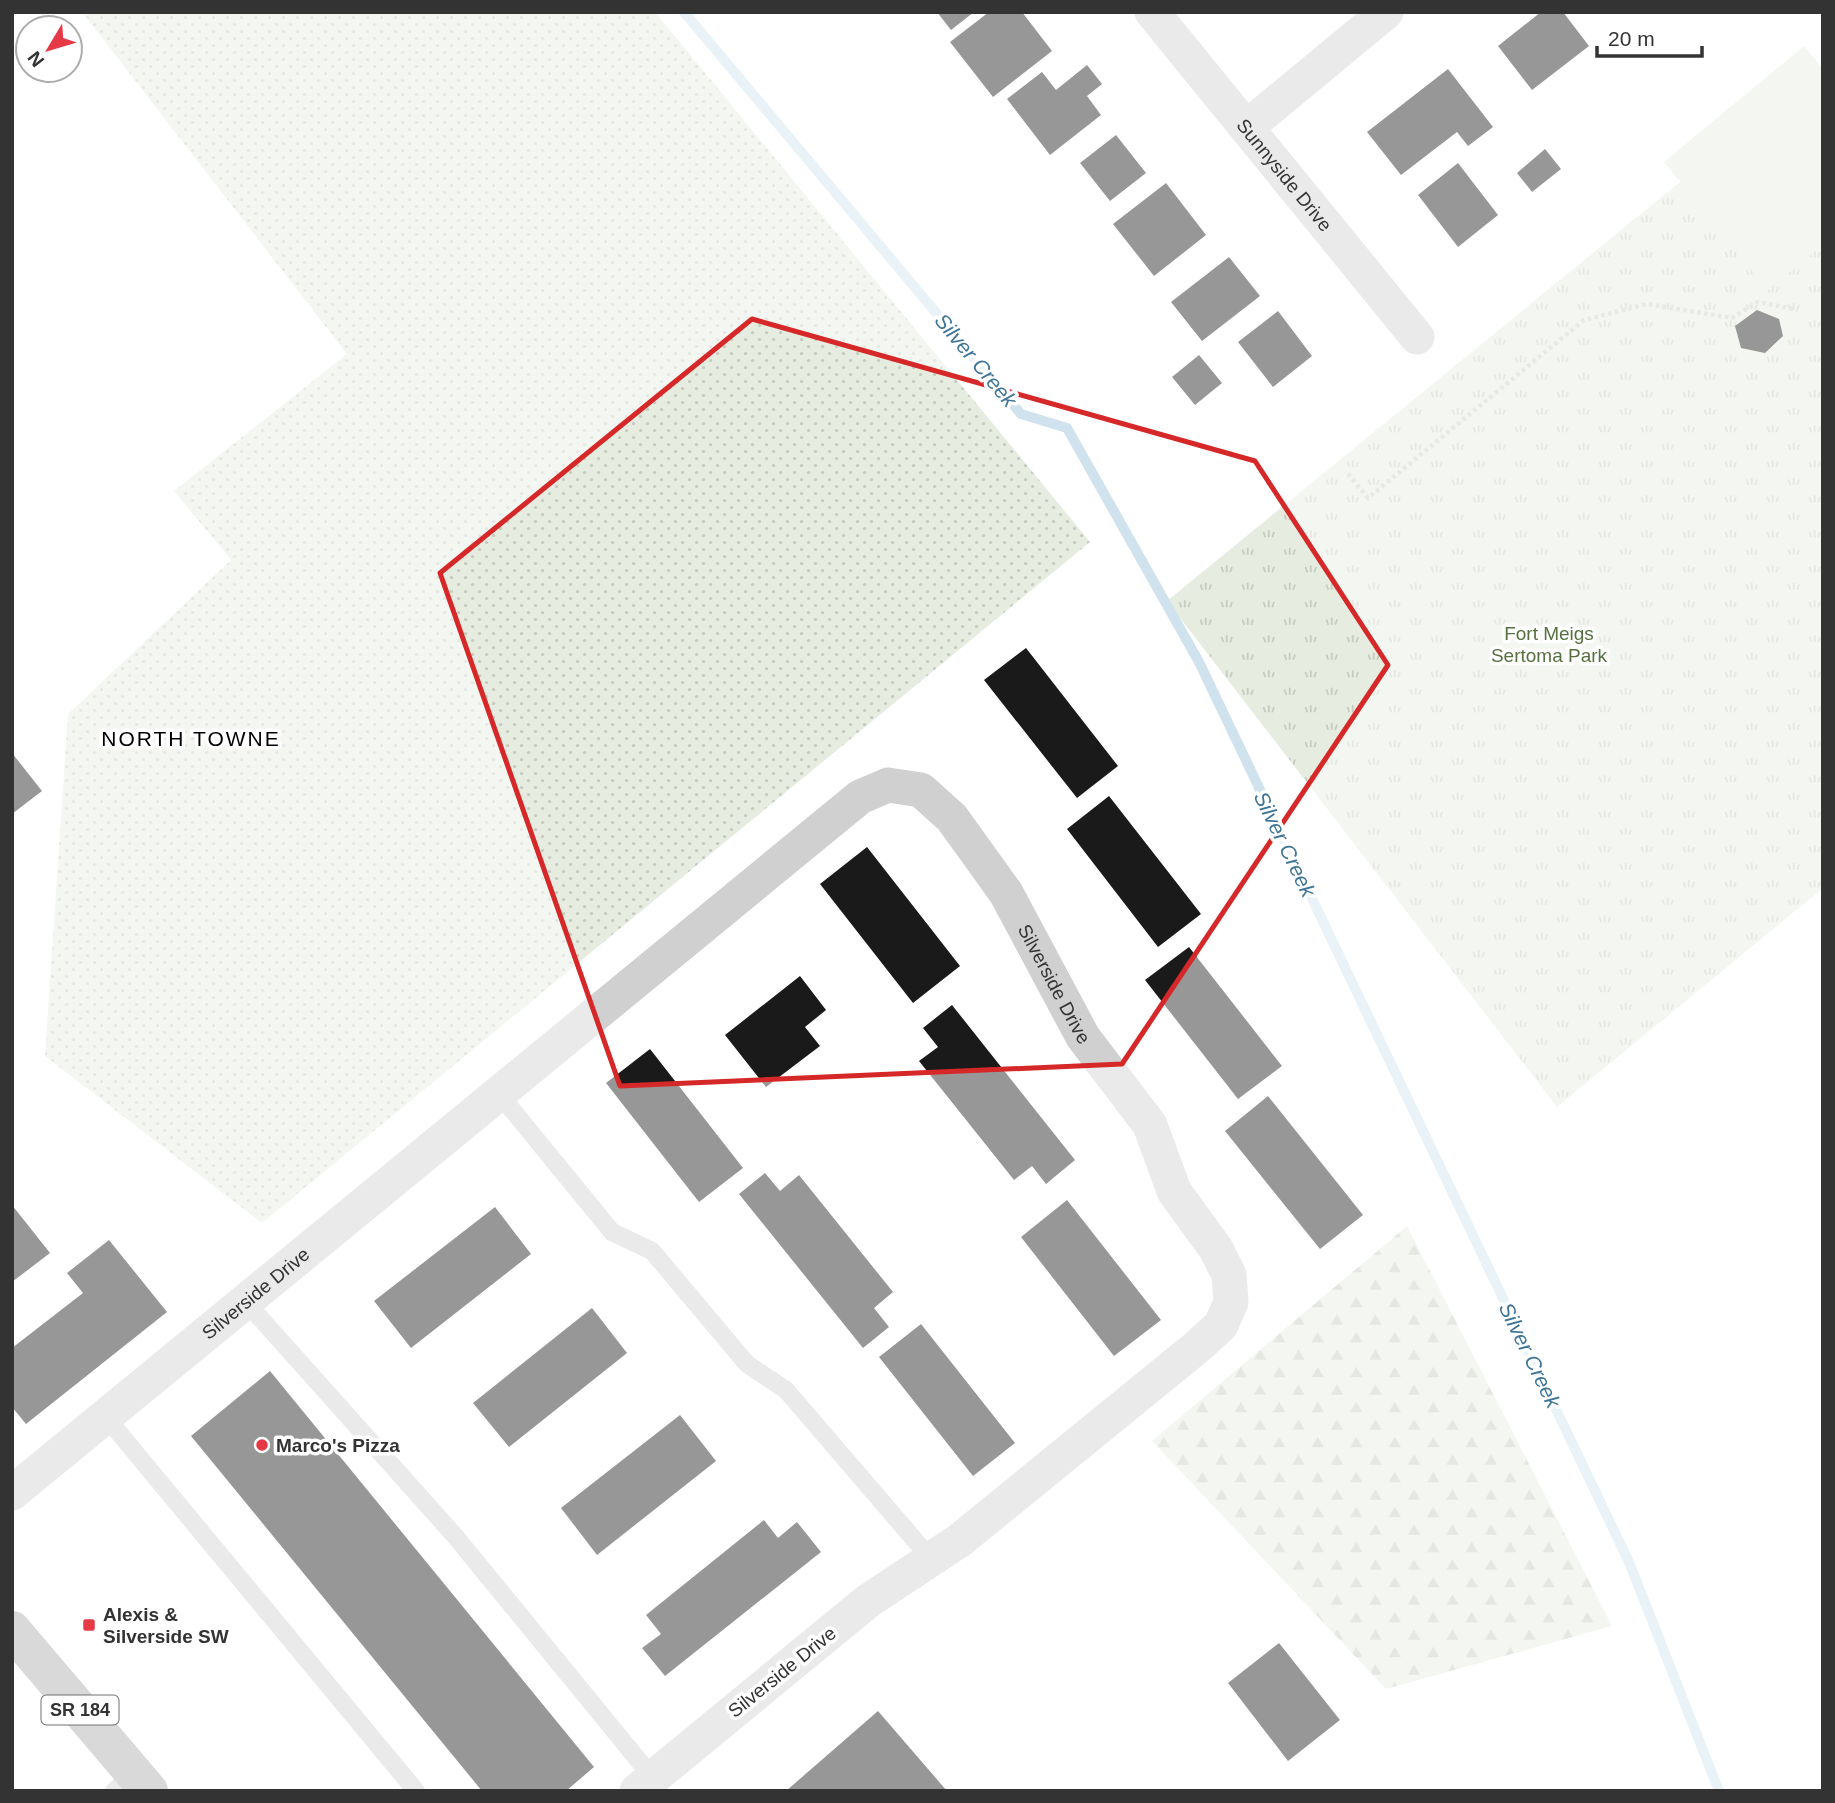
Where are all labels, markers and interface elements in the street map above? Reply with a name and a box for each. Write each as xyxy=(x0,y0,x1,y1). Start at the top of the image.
north arrow xyxy=(14,14,84,84)
scale bar xyxy=(1597,14,1702,58)
text: 20 m xyxy=(1608,27,1655,50)
text: N xyxy=(23,47,48,71)
street label: Sunnyside Drive xyxy=(1233,114,1337,235)
water label: Silver Creek xyxy=(930,309,1023,412)
park label: Fort Meigs Sertoma Park xyxy=(1491,623,1608,666)
district label: NORTH TOWNE xyxy=(101,727,281,750)
water label: Silver Creek xyxy=(1250,788,1321,902)
street label: Silverside Drive xyxy=(1014,921,1095,1048)
street label: Silverside Drive xyxy=(198,1243,313,1343)
water label: Silver Creek xyxy=(1495,1299,1566,1413)
place label: Marco's Pizza xyxy=(276,1435,400,1456)
marker: Marco's Pizza xyxy=(254,1437,270,1453)
place label: Alexis & Silverside SW xyxy=(103,1604,229,1647)
marker: Alexis & Silverside SW xyxy=(81,1617,97,1633)
street label: Silverside Drive xyxy=(724,1622,840,1722)
road number: SR 184 xyxy=(42,1695,119,1724)

